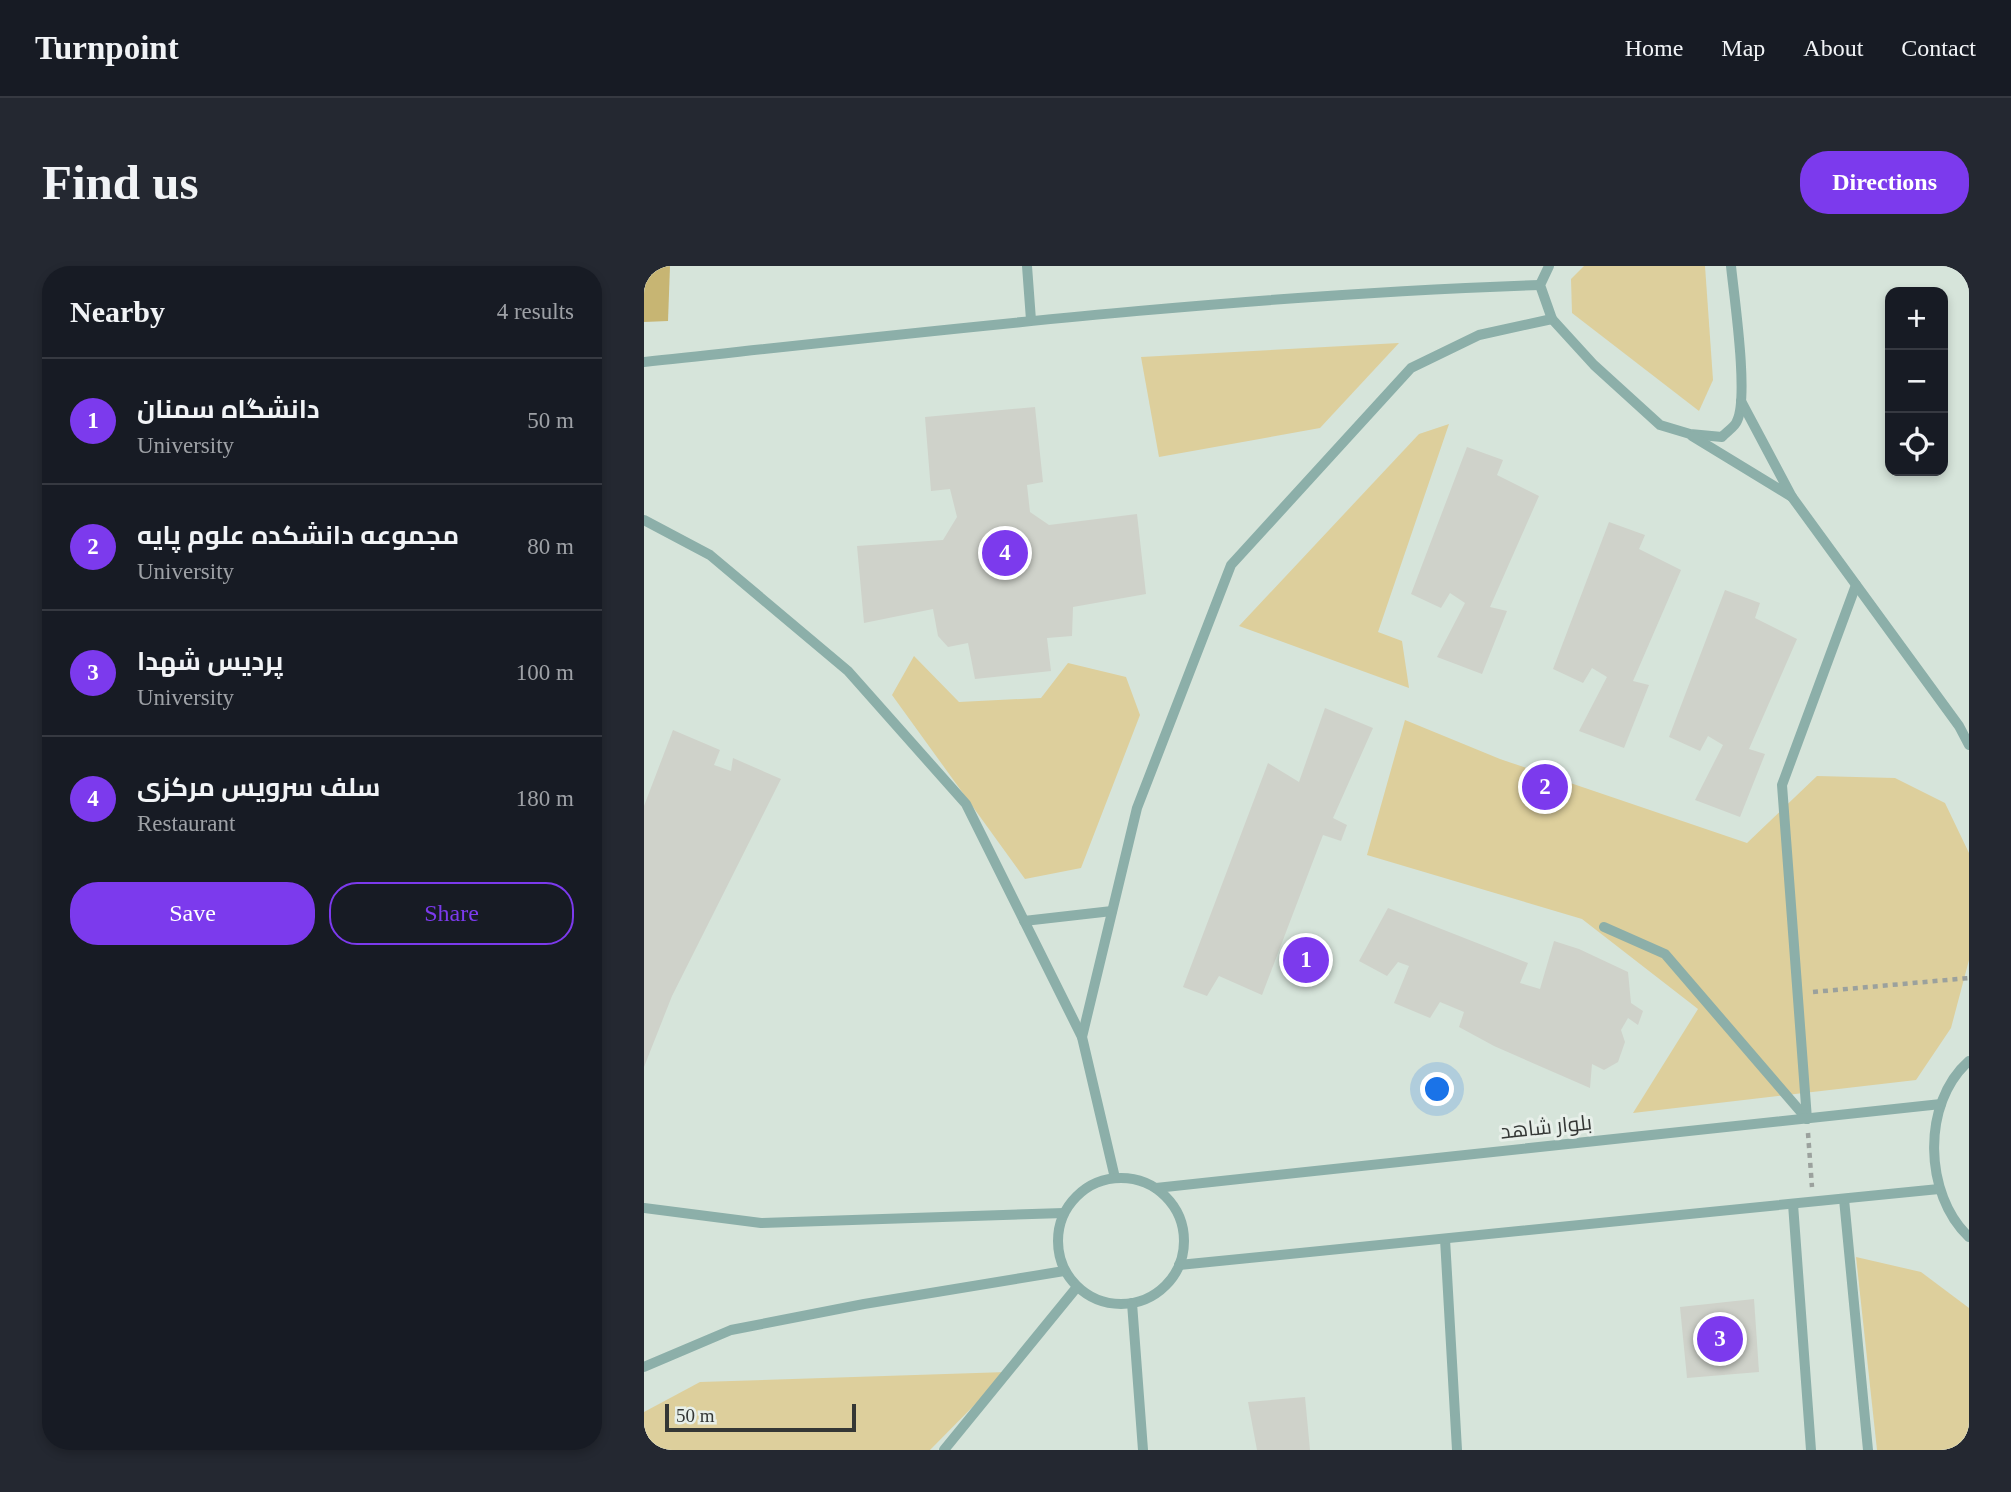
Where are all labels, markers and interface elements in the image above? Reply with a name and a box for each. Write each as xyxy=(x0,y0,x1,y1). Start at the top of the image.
text: Turnpoint xyxy=(35,30,179,66)
text: Home xyxy=(1625,35,1683,61)
text: Map xyxy=(1721,35,1765,61)
text: About xyxy=(1803,35,1863,61)
text: Contact xyxy=(1901,35,1976,61)
button: Directions xyxy=(1800,151,1969,214)
text: Find us xyxy=(42,155,199,210)
map controls xyxy=(1885,287,1948,476)
button: + xyxy=(1885,287,1948,350)
text: Nearby xyxy=(70,295,165,328)
text: 4 results xyxy=(497,299,574,324)
button: − xyxy=(1885,350,1948,413)
text: دانشگاه سمنان xyxy=(137,395,320,424)
text: 1 xyxy=(87,408,99,433)
text: 50 m xyxy=(527,408,574,433)
button: locate xyxy=(1885,413,1948,476)
text: University xyxy=(137,433,234,458)
text: مجموعه دانشکده علوم پایه xyxy=(137,521,459,550)
pin: 4 xyxy=(982,527,1028,579)
text: 2 xyxy=(87,534,99,559)
text: 80 m xyxy=(527,534,574,559)
text: University xyxy=(137,559,234,584)
text: پردیس شهدا xyxy=(137,647,283,676)
text: 3 xyxy=(87,660,99,685)
text: 100 m xyxy=(516,660,574,685)
text: University xyxy=(137,685,234,710)
pin: 2 xyxy=(1522,761,1568,813)
text: سلف سرویس مرکزی xyxy=(137,773,380,802)
text: 4 xyxy=(87,786,99,811)
text: 180 m xyxy=(516,786,574,811)
text: Restaurant xyxy=(137,811,235,836)
button: Save xyxy=(70,882,315,945)
button: Share xyxy=(329,882,574,945)
pin: 1 xyxy=(1283,934,1329,986)
your location xyxy=(1420,1072,1454,1106)
street label: بلوار شاهد xyxy=(1499,1110,1593,1144)
pin: 3 xyxy=(1697,1313,1743,1365)
scale bar xyxy=(665,1401,856,1433)
text: 50 m xyxy=(676,1405,715,1426)

